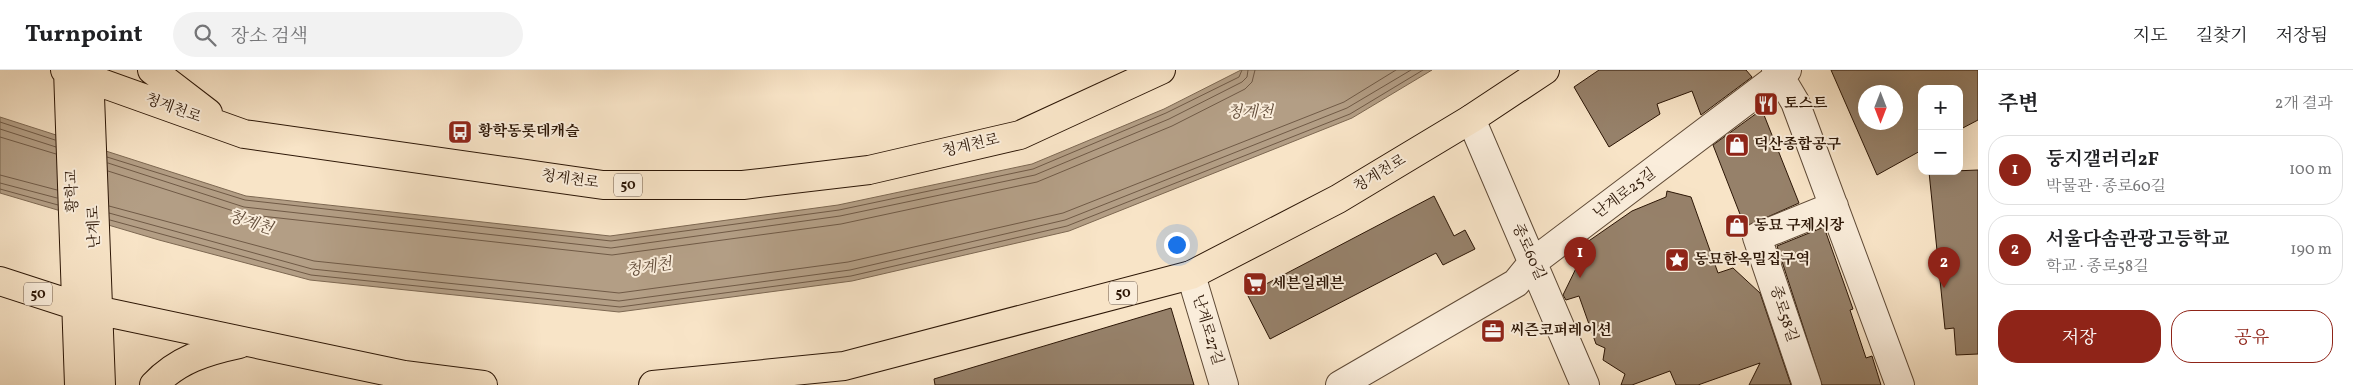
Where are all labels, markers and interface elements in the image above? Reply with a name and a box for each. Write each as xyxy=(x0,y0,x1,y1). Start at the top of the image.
search box xyxy=(173,12,523,57)
text: Turnpoint xyxy=(25,18,143,52)
icon: search xyxy=(191,21,219,49)
text: 장소 검색 xyxy=(231,24,308,50)
text: 지도 xyxy=(2133,24,2168,49)
text: 길찾기 xyxy=(2196,24,2248,49)
text: 저장됨 xyxy=(2276,24,2328,49)
north arrow xyxy=(1858,85,1903,130)
map controls xyxy=(1918,85,1963,175)
button: + xyxy=(1918,85,1963,130)
street label: 청계천로 xyxy=(142,89,204,129)
text: 주변 xyxy=(1998,90,2039,119)
restaurant icon: 토스트 xyxy=(1753,91,1779,117)
text: 2개 결과 xyxy=(2275,93,2333,115)
place label: 토스트 xyxy=(1784,94,1828,115)
water label: 청계천 xyxy=(1227,102,1275,124)
bus stop icon: 황학동롯데캐슬 xyxy=(447,119,473,145)
place label: 황학동롯데캐슬 xyxy=(478,122,580,143)
street label: 청계천로 xyxy=(940,129,1002,163)
button: − xyxy=(1918,130,1963,175)
shop icon: 덕산종합공구 xyxy=(1724,132,1750,158)
place label: 덕산종합공구 xyxy=(1754,135,1841,156)
text: 둥지갤러리2F xyxy=(2046,147,2159,173)
street label: 청계천로 xyxy=(1350,150,1411,198)
text: 1 xyxy=(2012,159,2018,181)
text: 100 m xyxy=(2289,159,2332,181)
street label: 난계로25길 xyxy=(1589,164,1661,224)
street label: 청계천로 xyxy=(540,166,601,195)
street label: 황학교 xyxy=(62,168,84,213)
road number: 50 xyxy=(614,174,642,196)
text: 박물관 · 종로60길 xyxy=(2046,176,2166,198)
street label: 난계로 xyxy=(84,204,106,249)
water label: 청계천 xyxy=(225,205,277,241)
shop icon: 동묘 구제시장 xyxy=(1724,213,1750,239)
place label: 동묘 구제시장 xyxy=(1754,216,1844,237)
street label: 종로60길 xyxy=(1506,220,1550,284)
text: 서울다솜관광고등학교 xyxy=(2046,227,2230,253)
your location xyxy=(1164,232,1190,258)
pin: 1 xyxy=(1564,237,1596,278)
text: 2 xyxy=(2011,239,2019,261)
text: 190 m xyxy=(2290,239,2332,261)
place icon: 동묘한옥밀집구역 xyxy=(1664,247,1690,273)
pin: 2 xyxy=(1928,247,1960,288)
place label: 동묘한옥밀집구역 xyxy=(1694,250,1810,271)
water label: 청계천 xyxy=(624,253,675,282)
text: 학교 · 종로58길 xyxy=(2046,256,2149,278)
supermarket icon: 세븐일레븐 xyxy=(1242,271,1268,297)
place label: 세븐일레븐 xyxy=(1272,274,1345,295)
road number: 50 xyxy=(24,282,52,305)
road number: 50 xyxy=(1109,282,1137,304)
street label: 종로58길 xyxy=(1764,283,1802,345)
street label: 난계로27길 xyxy=(1186,292,1228,368)
button: 저장 xyxy=(1998,310,2161,363)
button: 공유 xyxy=(2171,310,2333,363)
office icon: 씨즌코퍼레이션 xyxy=(1480,318,1506,344)
place label: 씨즌코퍼레이션 xyxy=(1510,321,1611,342)

